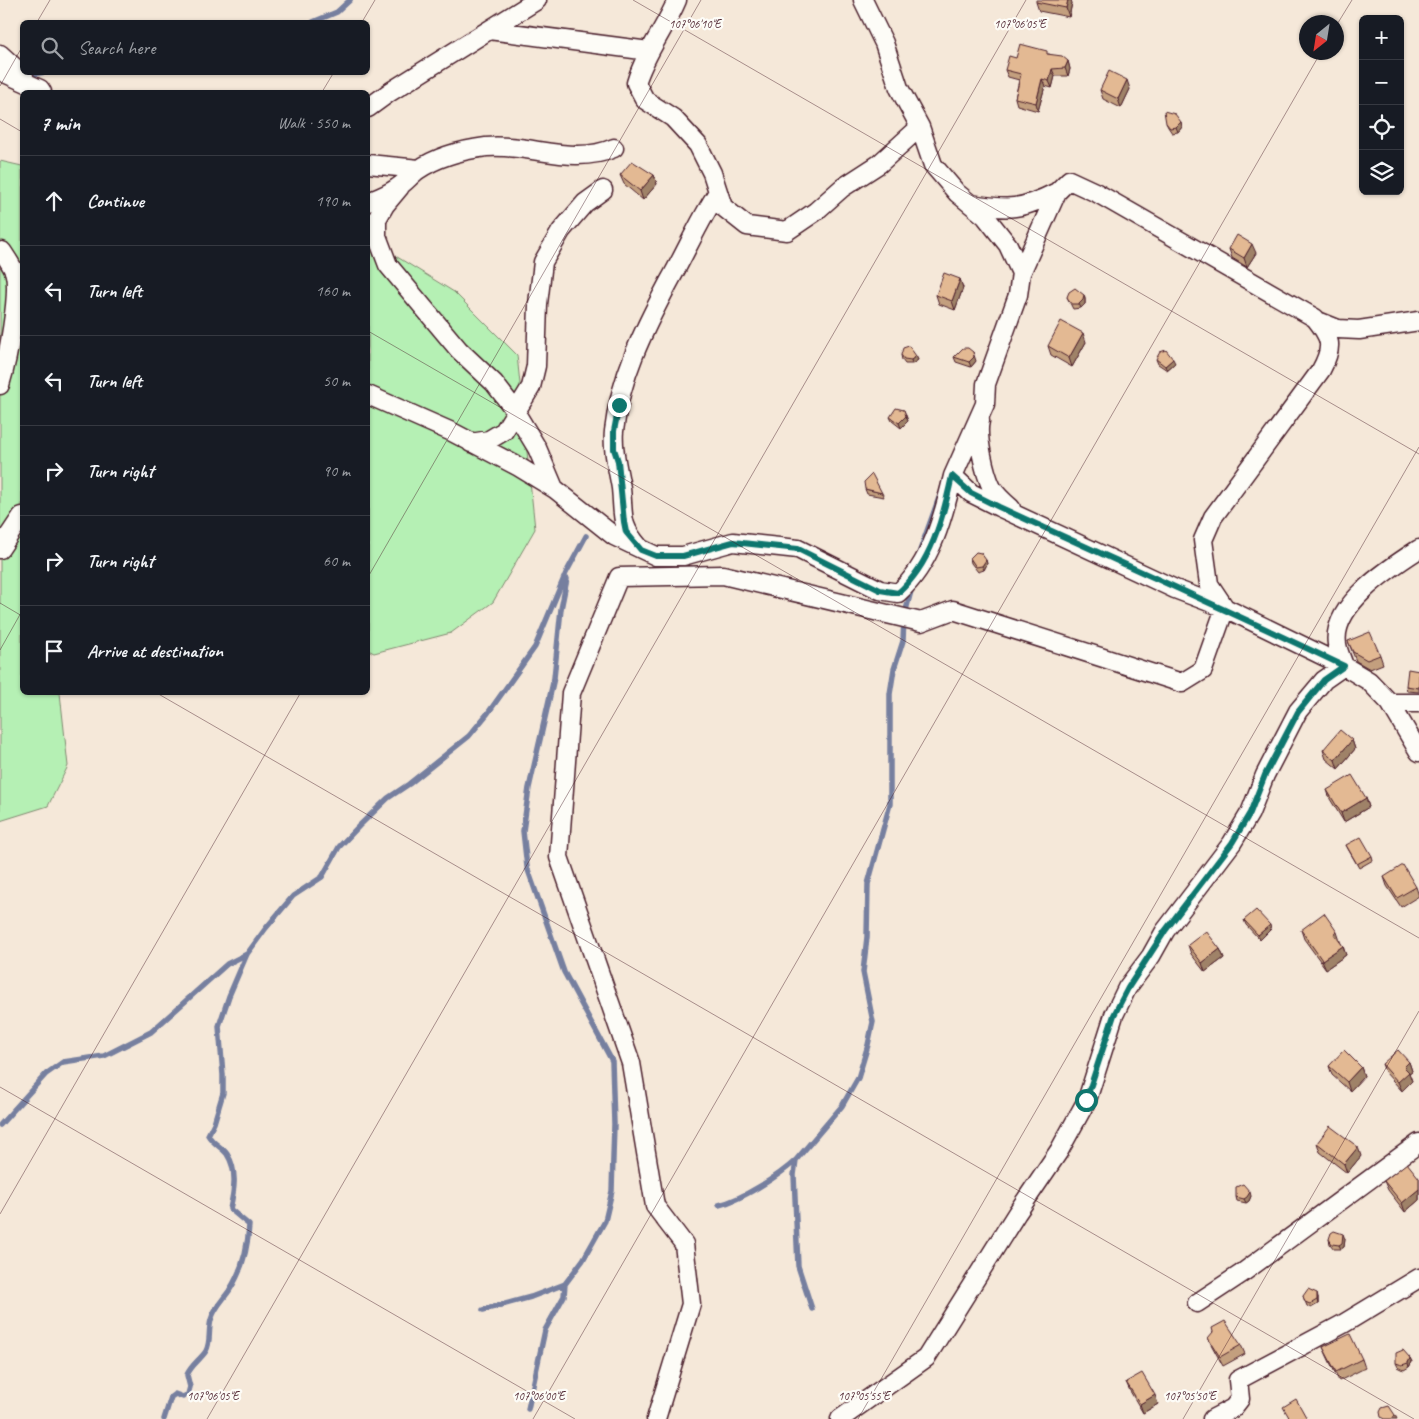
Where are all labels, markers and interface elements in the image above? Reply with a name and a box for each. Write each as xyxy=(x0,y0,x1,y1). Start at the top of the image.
north arrow xyxy=(1299,15,1344,60)
map controls xyxy=(1359,15,1404,195)
button: + xyxy=(1359,15,1404,60)
text: 107°06'10"E xyxy=(669,16,723,32)
text: 107°06'05"E xyxy=(994,16,1048,32)
search box xyxy=(20,20,370,75)
icon: search xyxy=(38,34,66,62)
text: Search here xyxy=(78,36,155,60)
button: − xyxy=(1359,60,1404,105)
button: locate xyxy=(1359,105,1404,150)
text: 7 min xyxy=(40,110,80,136)
text: Walk · 550 m xyxy=(278,113,350,133)
button: layers xyxy=(1359,150,1404,195)
icon: ahead xyxy=(40,187,68,215)
text: Continue xyxy=(87,189,144,213)
text: 190 m xyxy=(316,191,350,211)
icon: left xyxy=(40,277,68,305)
text: Turn left xyxy=(87,279,142,303)
text: 160 m xyxy=(316,281,350,301)
icon: left xyxy=(40,367,68,395)
text: Turn left xyxy=(87,369,142,393)
text: 50 m xyxy=(323,371,350,391)
route end xyxy=(608,394,631,417)
icon: right xyxy=(40,457,68,485)
text: Turn right xyxy=(87,459,154,483)
text: 90 m xyxy=(323,461,350,481)
icon: right xyxy=(40,547,68,575)
text: Turn right xyxy=(87,549,154,573)
text: 60 m xyxy=(323,551,350,571)
icon: arrive xyxy=(40,637,68,665)
text: Arrive at destination xyxy=(87,639,223,663)
route start xyxy=(1075,1089,1098,1112)
text: 107°06'05"E xyxy=(187,1388,241,1404)
text: 107°06'00"E xyxy=(513,1388,567,1404)
text: 107°05'55"E xyxy=(838,1388,892,1404)
text: 107°05'50"E xyxy=(1164,1388,1218,1404)

